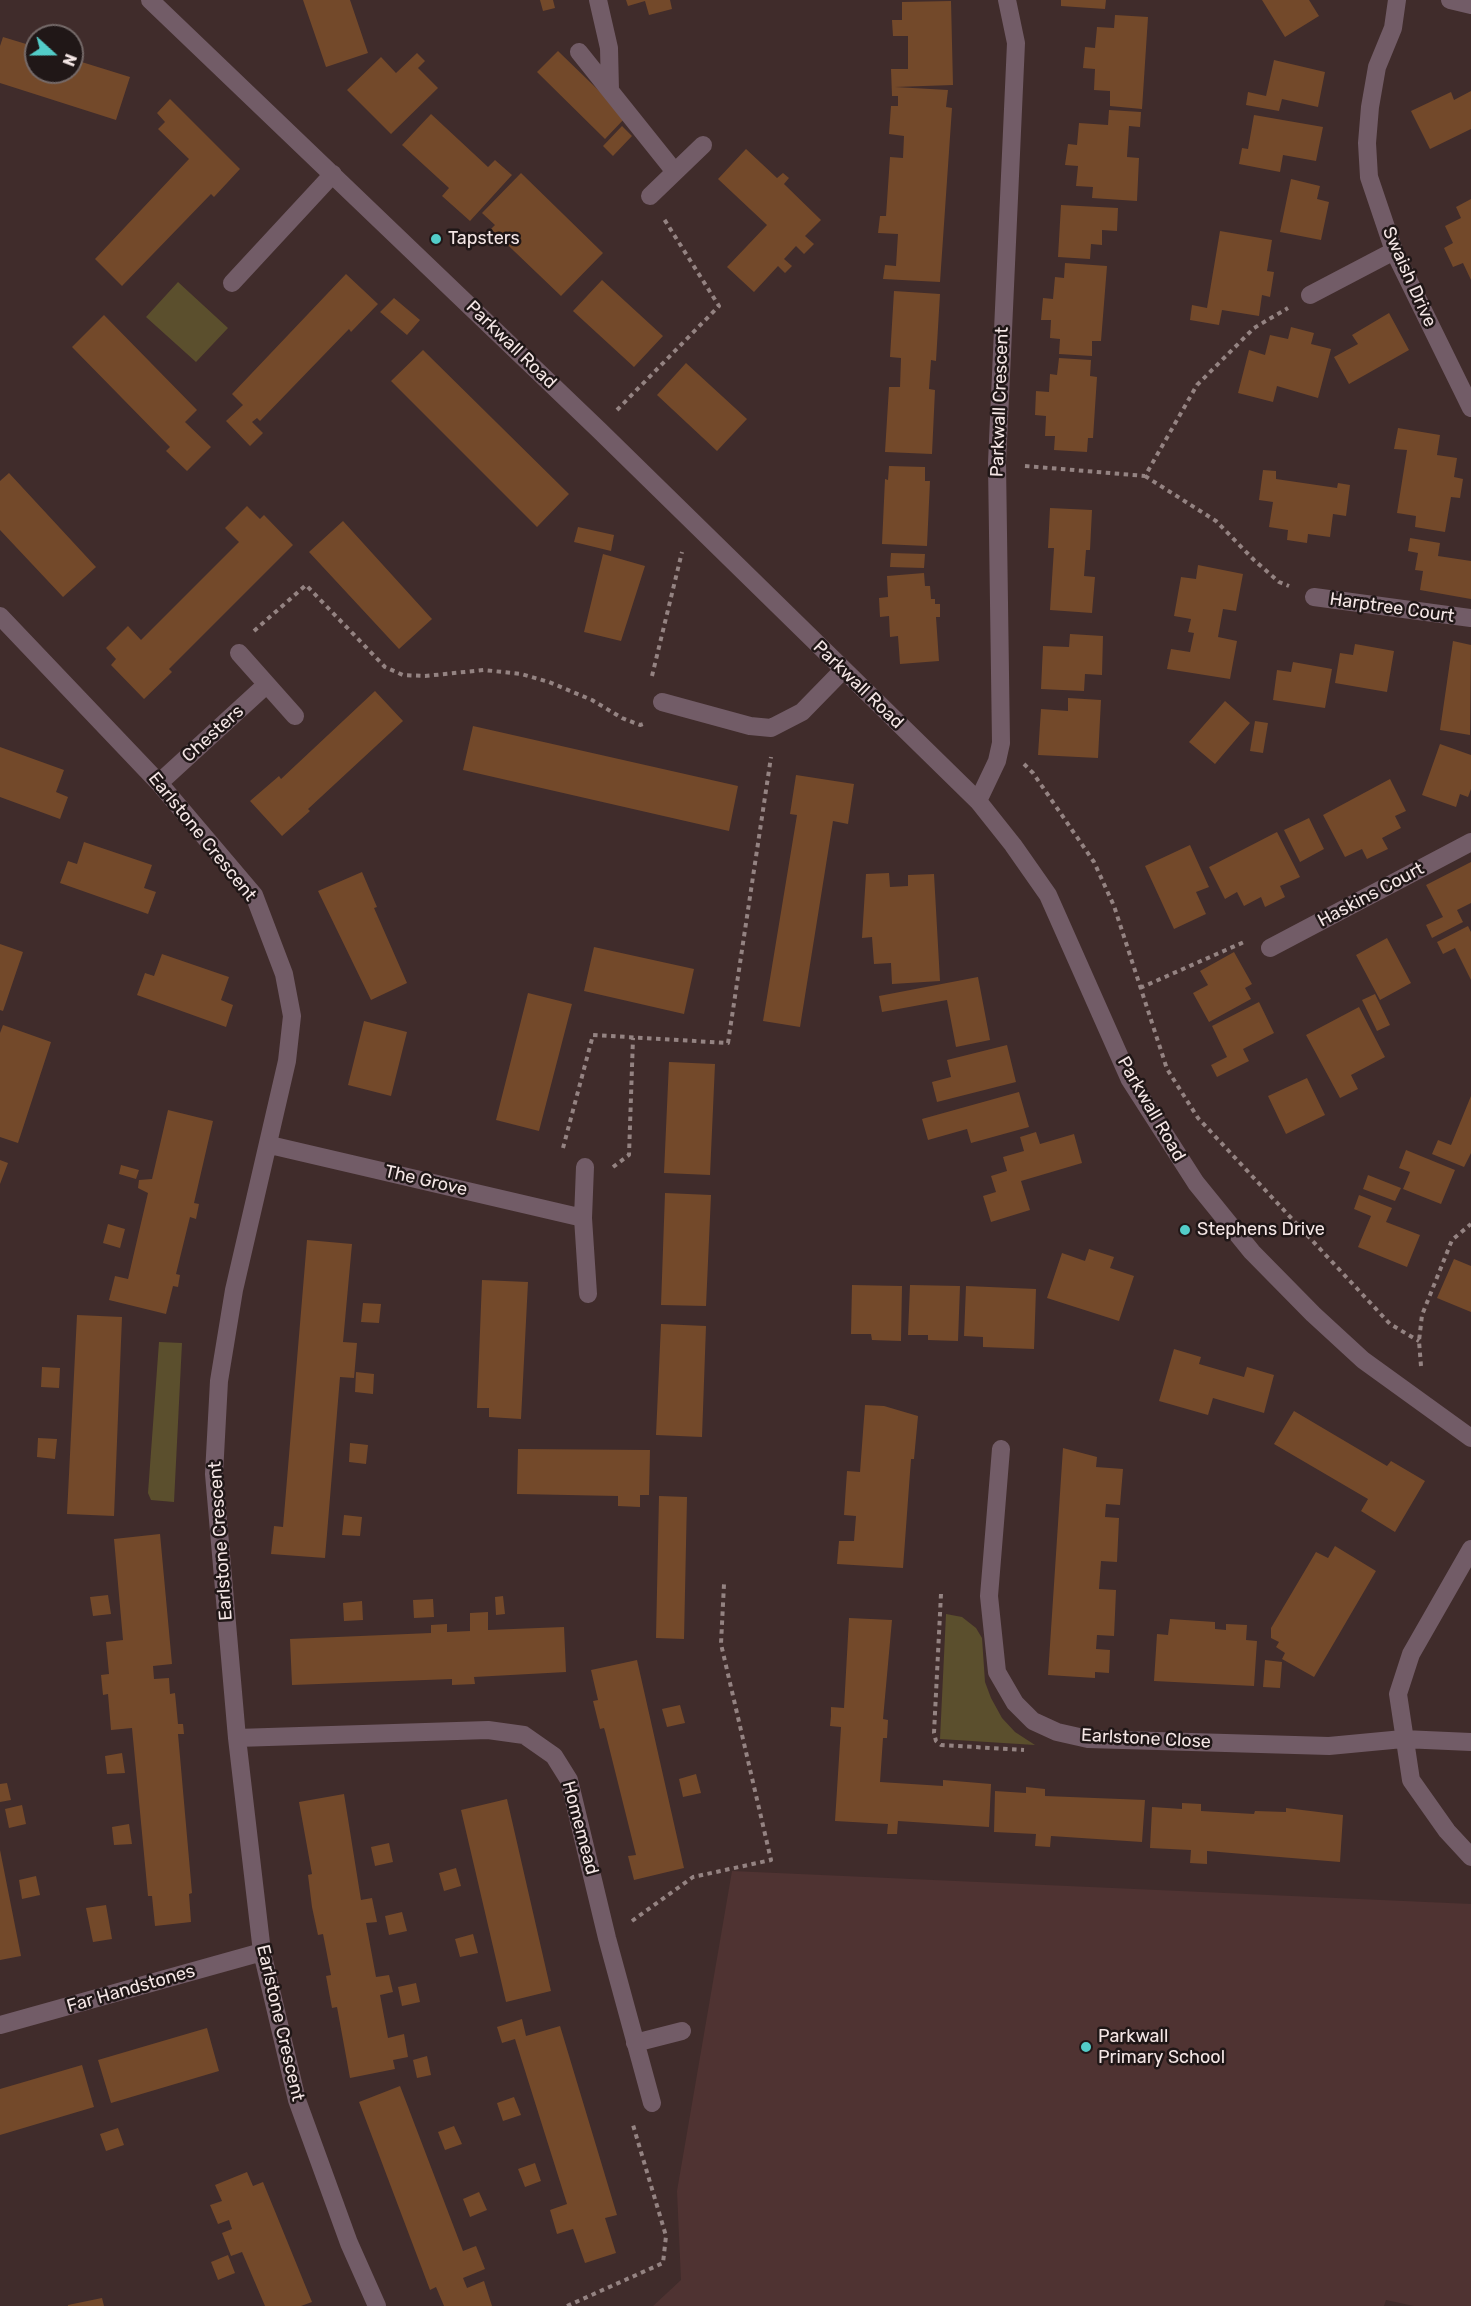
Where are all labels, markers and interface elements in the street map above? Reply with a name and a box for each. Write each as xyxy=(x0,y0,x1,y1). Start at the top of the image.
north arrow xyxy=(24,24,84,84)
text: N xyxy=(58,51,80,69)
street label: Swaish Drive xyxy=(1377,223,1441,331)
place label: Tapsters xyxy=(448,228,520,250)
marker: Tapsters xyxy=(429,232,443,246)
street label: Parkwall Road xyxy=(461,296,561,394)
street label: Parkwall Crescent xyxy=(987,326,1013,478)
street label: Harptree Court xyxy=(1328,589,1456,627)
street label: Parkwall Road xyxy=(808,636,908,734)
street label: Chesters xyxy=(178,701,248,767)
street label: Earlstone Crescent xyxy=(143,768,261,906)
street label: Haskins Court xyxy=(1314,858,1428,932)
street label: Parkwall Road xyxy=(1112,1053,1190,1165)
street label: The Grove xyxy=(383,1161,469,1201)
place label: Stephens Drive xyxy=(1197,1219,1325,1241)
marker: Stephens Drive xyxy=(1178,1223,1192,1237)
street label: Earlstone Crescent xyxy=(205,1461,237,1621)
street label: Earlstone Close xyxy=(1081,1725,1211,1753)
street label: Homemead xyxy=(557,1779,603,1877)
street label: Earlstone Crescent xyxy=(252,1943,308,2103)
street label: Far Handstones xyxy=(64,1960,198,2018)
place label: Parkwall Primary School xyxy=(1098,2026,1225,2068)
marker: Parkwall Primary School xyxy=(1079,2040,1093,2054)

